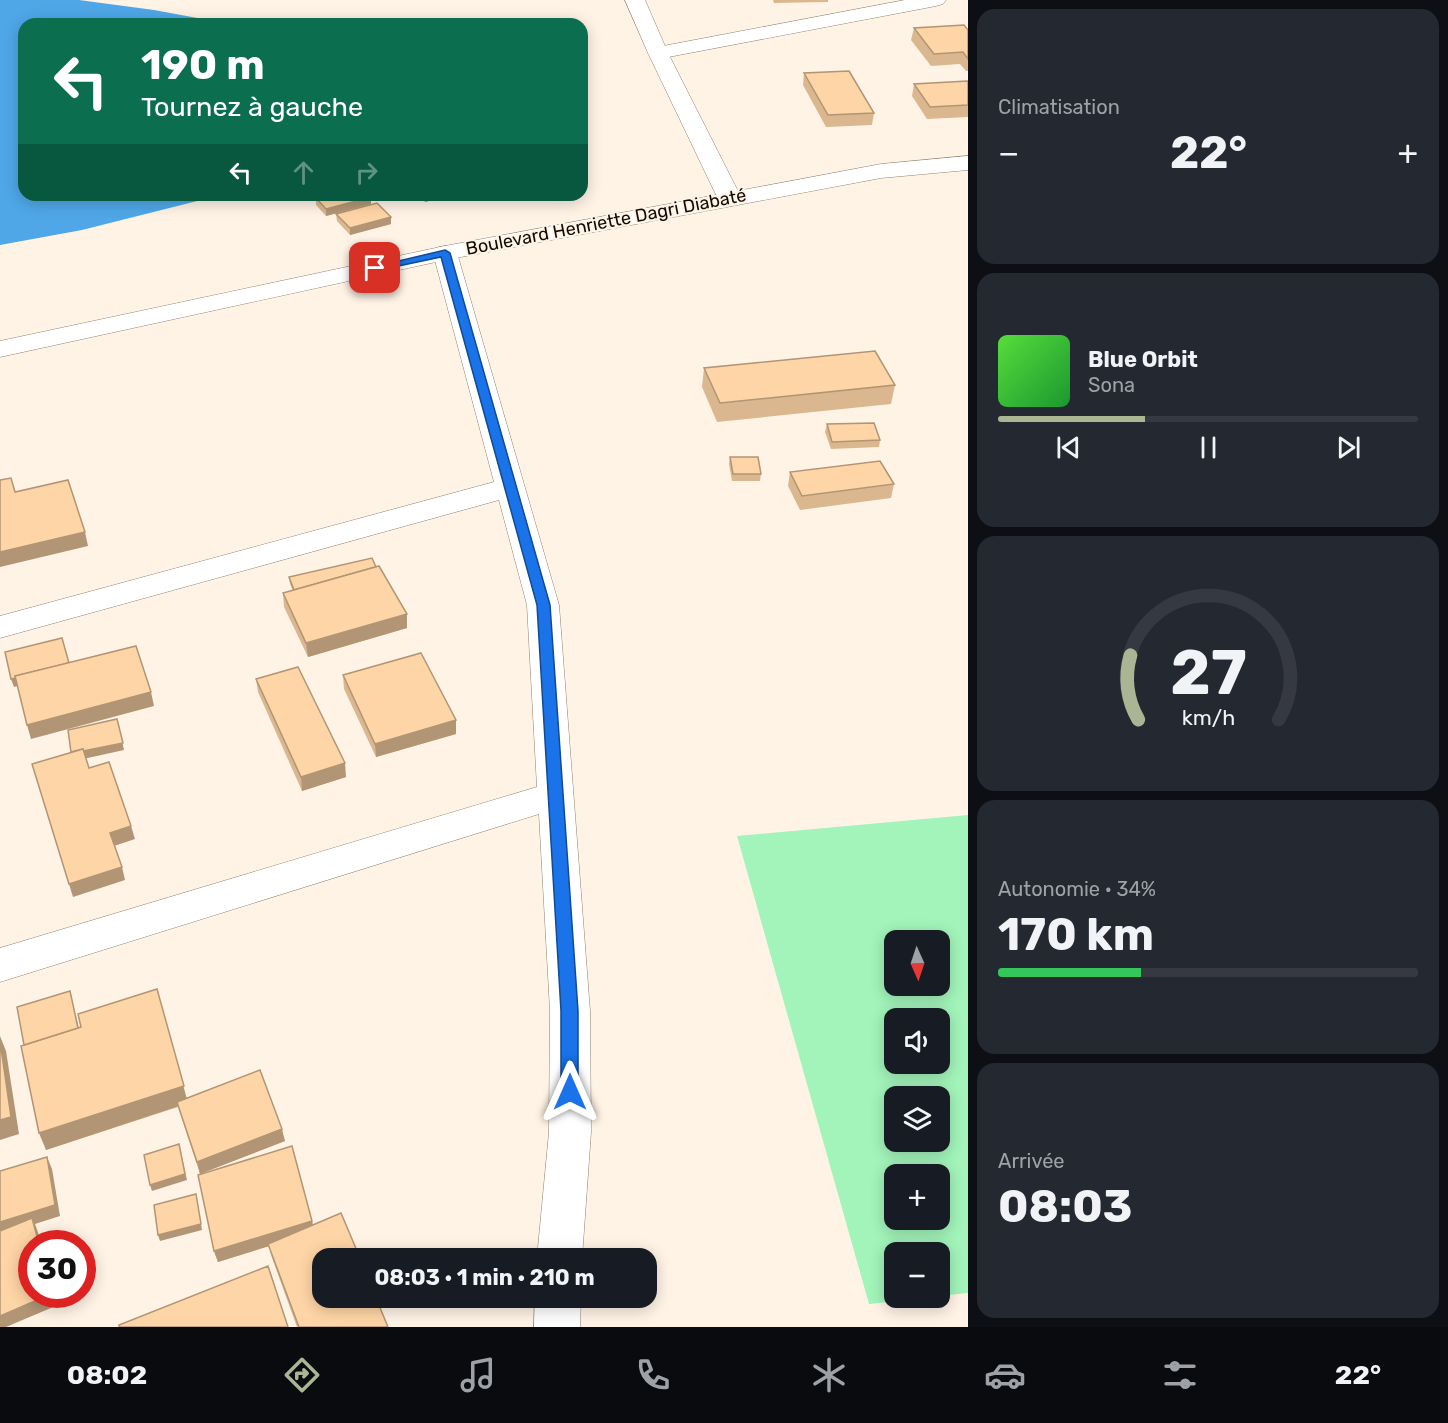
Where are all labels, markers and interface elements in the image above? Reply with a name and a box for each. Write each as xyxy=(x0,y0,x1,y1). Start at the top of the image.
text: 190 m xyxy=(141,40,265,90)
icon: left xyxy=(42,42,120,120)
text: Tournez à gauche xyxy=(141,91,363,123)
text: Climatisation xyxy=(998,95,1120,119)
text: 22° xyxy=(1170,126,1247,179)
text: − xyxy=(998,133,1019,172)
text: + xyxy=(1397,133,1418,172)
icon: left xyxy=(224,156,257,189)
icon: ahead xyxy=(287,156,320,189)
icon: right xyxy=(350,156,383,189)
street label: Boulevard Henriette Dagri Diabaté xyxy=(464,184,748,260)
pin xyxy=(349,242,400,293)
icon: arrive xyxy=(358,251,391,284)
text: Blue Orbit xyxy=(1088,346,1198,373)
text: Sona xyxy=(1088,373,1135,397)
icon: previous xyxy=(1052,431,1085,464)
icon: pause xyxy=(1192,431,1225,464)
icon: next xyxy=(1332,431,1365,464)
text: 27 xyxy=(1170,637,1246,711)
text: km/h xyxy=(1181,706,1235,731)
text: Autonomie · 34% xyxy=(998,877,1156,901)
text: 170 km xyxy=(998,908,1154,961)
north arrow xyxy=(884,930,950,996)
map controls xyxy=(884,930,950,1308)
button: sound xyxy=(884,1008,950,1074)
position arrow xyxy=(538,1060,602,1124)
button: layers xyxy=(884,1086,950,1152)
text: Arrivée xyxy=(998,1149,1065,1173)
button: + xyxy=(884,1164,950,1230)
text: 08:03 xyxy=(998,1180,1132,1233)
speed limit sign: 30 xyxy=(18,1230,96,1308)
button: − xyxy=(884,1242,950,1308)
text: 08:03 · 1 min · 210 m xyxy=(374,1264,595,1291)
icon: directions xyxy=(281,1354,323,1396)
icon: music xyxy=(457,1354,499,1396)
icon: phone xyxy=(632,1354,674,1396)
icon: climate xyxy=(808,1354,850,1396)
icon: car xyxy=(984,1354,1026,1396)
icon: filters xyxy=(1159,1354,1201,1396)
text: 08:02 xyxy=(67,1359,147,1391)
text: 22° xyxy=(1335,1359,1381,1391)

